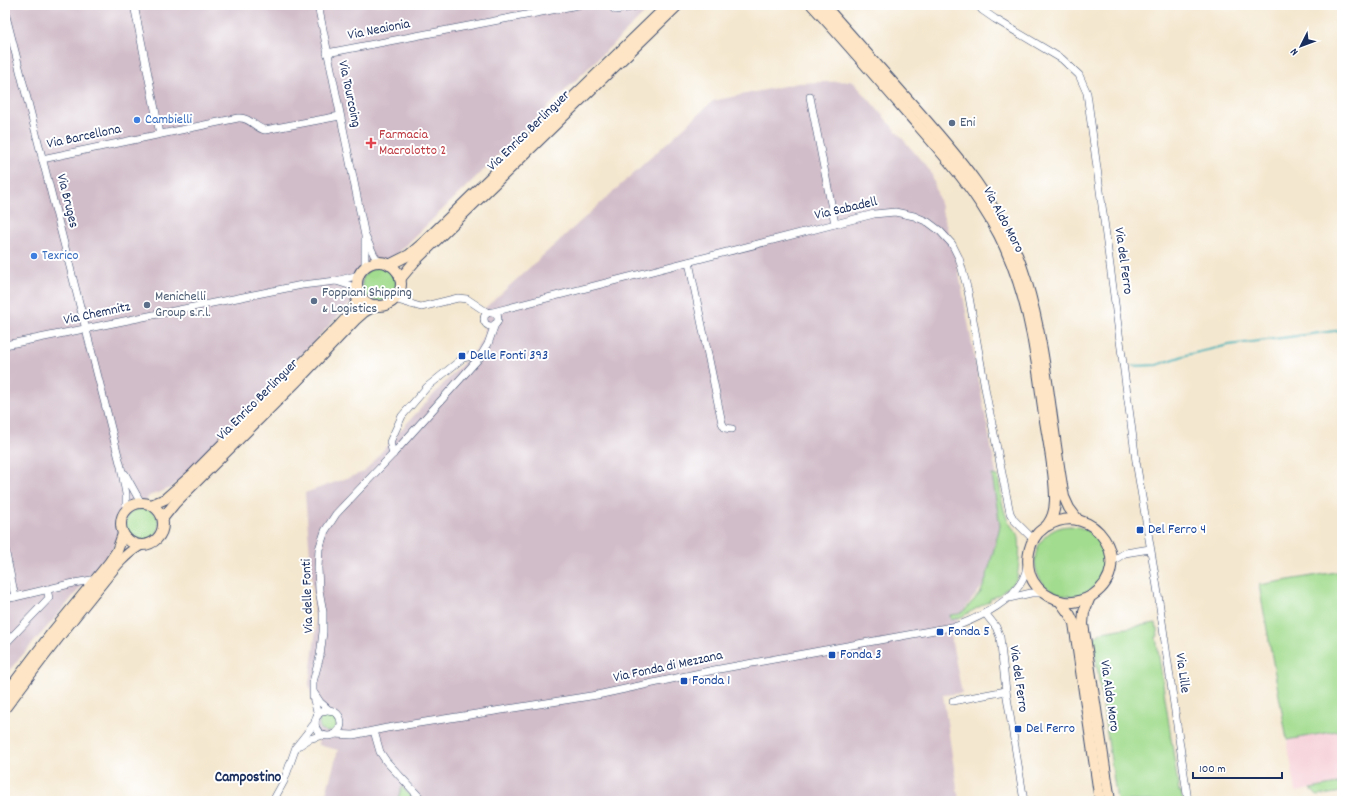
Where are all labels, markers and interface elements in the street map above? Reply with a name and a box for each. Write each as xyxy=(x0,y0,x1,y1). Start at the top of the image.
street label: Via Neaionia xyxy=(346,14,412,46)
north arrow xyxy=(1281,26,1321,66)
text: N xyxy=(1287,44,1303,59)
street label: Via Tourcoing xyxy=(332,59,366,129)
street label: Via Enrico Berlinguer xyxy=(483,86,576,176)
place label: Cambielli xyxy=(145,110,193,130)
place label: Eni xyxy=(960,113,976,133)
marker: Cambielli xyxy=(132,115,142,125)
marker: Eni xyxy=(947,118,957,128)
street label: Via Barcellona xyxy=(45,119,123,155)
place label: Farmacia Macrolotto 2 xyxy=(379,125,446,161)
marker: Farmacia Macrolotto 2 xyxy=(366,138,376,148)
street label: Via Bruges xyxy=(51,172,83,230)
street label: Via Aldo Moro xyxy=(977,184,1029,256)
street label: Via Sabadell xyxy=(813,192,880,226)
street label: Via del Ferro xyxy=(1108,226,1138,296)
place label: Texrico xyxy=(42,246,79,266)
marker: Texrico xyxy=(29,251,39,261)
place label: Foppiani Shipping & Logistics xyxy=(322,283,412,319)
place label: Menichelli Group s.r.l. xyxy=(155,287,211,323)
marker: Foppiani Shipping & Logistics xyxy=(309,296,319,306)
street label: Via Chemnitz xyxy=(62,297,133,331)
marker: Menichelli Group s.r.l. xyxy=(142,300,152,310)
place label: Delle Fonti 393 xyxy=(470,346,548,366)
marker: Delle Fonti 393 xyxy=(457,351,467,361)
street label: Via Enrico Berlinguer xyxy=(213,354,304,445)
place label: Del Ferro 4 xyxy=(1148,520,1206,540)
marker: Del Ferro 4 xyxy=(1135,525,1145,535)
street label: Via delle Fonti xyxy=(297,558,319,634)
place label: Fonda 5 xyxy=(948,622,990,642)
marker: Fonda 5 xyxy=(935,627,945,637)
street label: Via del Ferro xyxy=(1003,644,1033,714)
place label: Fonda 3 xyxy=(840,645,882,665)
street label: Via Fonda di Mezzana xyxy=(611,646,725,688)
marker: Fonda 3 xyxy=(827,650,837,660)
street label: Via Lille xyxy=(1169,652,1195,694)
street label: Via Aldo Moro xyxy=(1094,659,1124,733)
place label: Fonda 1 xyxy=(692,671,730,691)
marker: Fonda 1 xyxy=(679,676,689,686)
place label: Del Ferro xyxy=(1026,719,1075,739)
marker: Del Ferro xyxy=(1013,724,1023,734)
scale bar xyxy=(1193,754,1282,780)
text: 100 m xyxy=(1199,761,1226,778)
district label: Campostino xyxy=(215,767,282,789)

